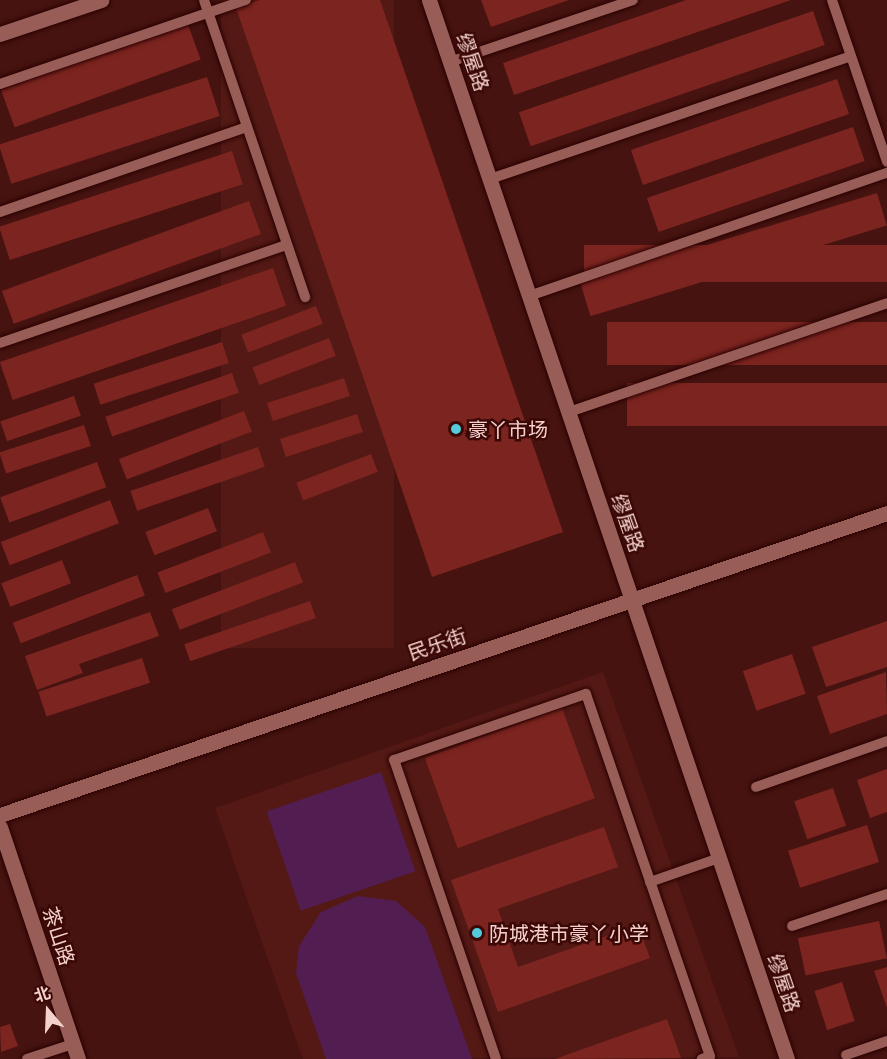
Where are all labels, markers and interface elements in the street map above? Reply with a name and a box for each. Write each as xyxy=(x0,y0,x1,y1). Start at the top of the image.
street label: 缪屋路 xyxy=(452,30,494,94)
place label: 豪丫市场 xyxy=(468,417,548,441)
marker: 豪丫市场 xyxy=(449,422,463,436)
street label: 缪屋路 xyxy=(607,491,649,555)
street label: 民乐街 xyxy=(405,623,469,665)
street label: 茶山路 xyxy=(38,904,80,968)
place label: 防城港市豪丫小学 xyxy=(489,921,649,945)
marker: 防城港市豪丫小学 xyxy=(470,926,484,940)
street label: 缪屋路 xyxy=(763,951,805,1015)
north arrow xyxy=(18,981,78,1041)
text: 北 xyxy=(32,983,53,1005)

